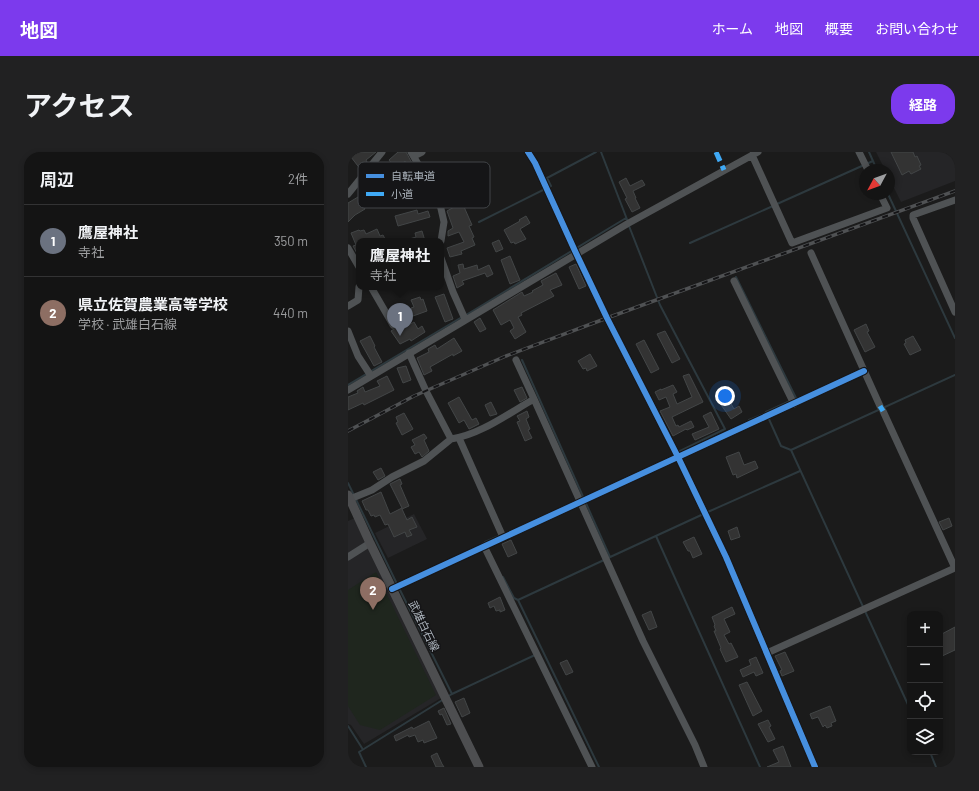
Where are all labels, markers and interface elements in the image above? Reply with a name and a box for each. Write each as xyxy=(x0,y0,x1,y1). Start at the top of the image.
text: 地図 xyxy=(20,18,58,41)
text: ホーム xyxy=(711,20,753,37)
text: 地図 xyxy=(775,20,803,37)
text: 概要 xyxy=(825,20,853,37)
text: お問い合わせ xyxy=(875,20,959,37)
button: 経路 xyxy=(891,84,955,124)
text: アクセス xyxy=(24,88,135,122)
legend xyxy=(358,162,490,208)
north arrow xyxy=(859,164,895,200)
text: 周辺 xyxy=(40,169,74,189)
text: 自転車道 xyxy=(391,169,435,182)
text: 2件 xyxy=(288,171,308,187)
text: 小道 xyxy=(391,187,413,200)
text: 鷹屋神社 xyxy=(78,223,138,241)
text: 1 xyxy=(51,233,55,249)
text: 350 m xyxy=(274,233,308,249)
popup xyxy=(356,238,444,290)
text: 寺社 xyxy=(78,244,104,260)
text: 鷹屋神社 xyxy=(370,246,430,264)
text: 寺社 xyxy=(370,267,396,283)
text: 県立佐賀農業高等学校 xyxy=(78,295,228,313)
pin: 1 xyxy=(387,303,413,336)
text: 2 xyxy=(49,305,57,321)
text: 440 m xyxy=(273,305,308,321)
text: 学校 · 武雄白石線 xyxy=(78,316,177,332)
your location xyxy=(715,386,735,406)
pin: 2 xyxy=(360,577,386,610)
street label: 武雄白石線 xyxy=(407,598,442,653)
map controls xyxy=(907,611,943,755)
button: + xyxy=(907,611,943,647)
button: − xyxy=(907,647,943,683)
button: locate xyxy=(907,683,943,719)
button: layers xyxy=(907,719,943,755)

